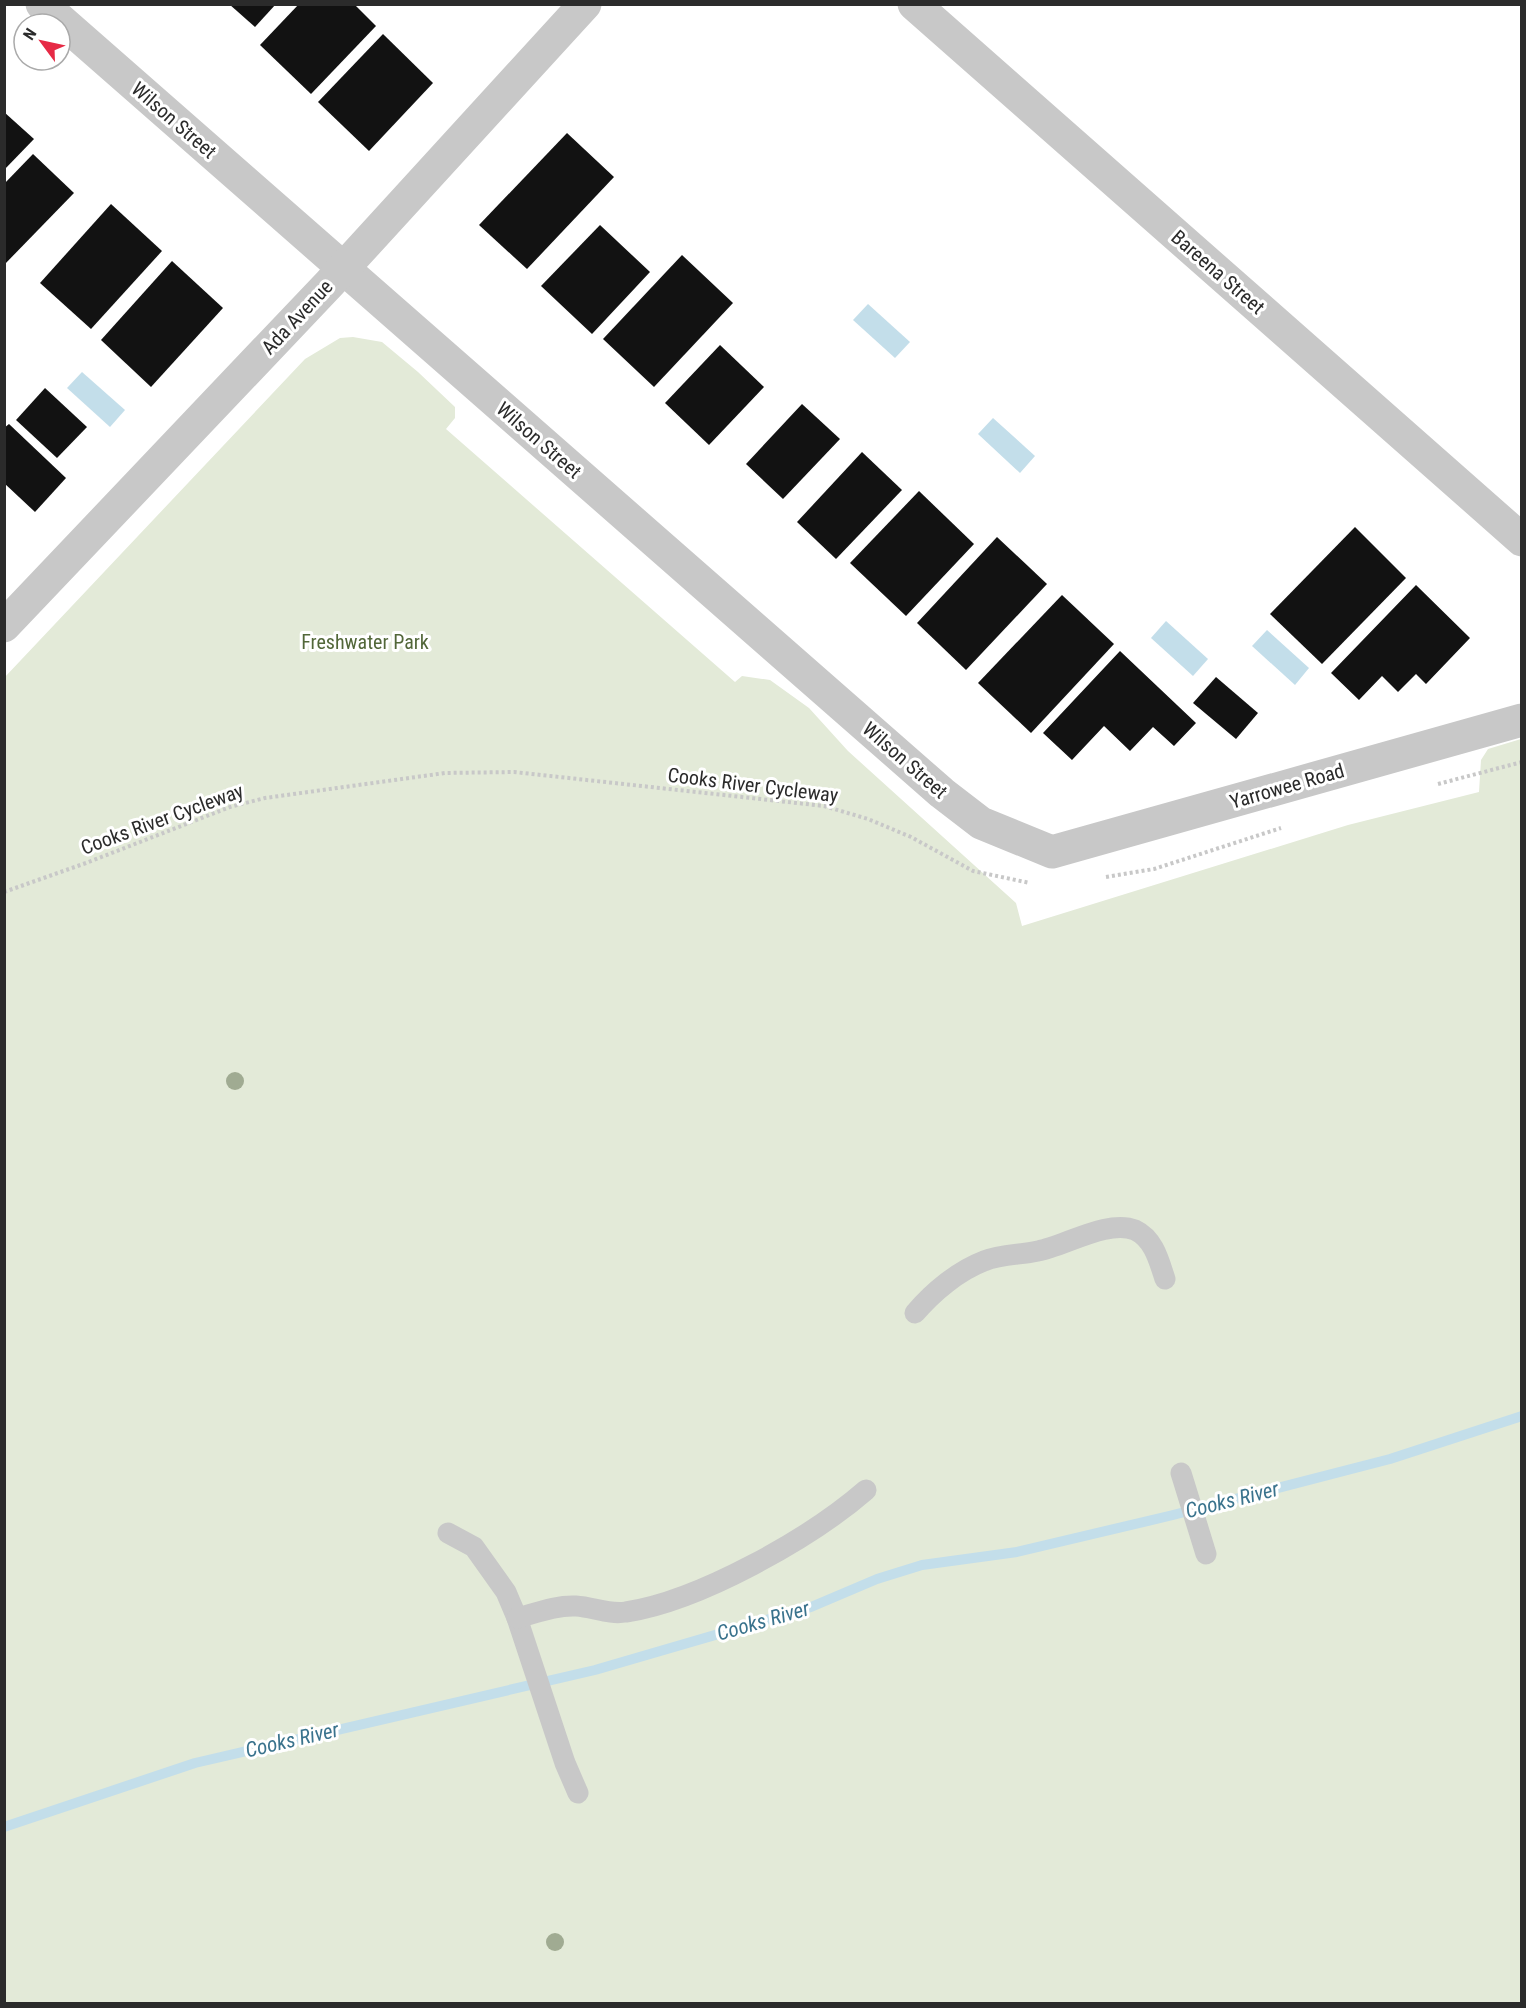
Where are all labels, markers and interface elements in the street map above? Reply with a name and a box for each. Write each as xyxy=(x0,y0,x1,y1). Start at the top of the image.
north arrow xyxy=(12,12,72,72)
text: N xyxy=(19,25,40,43)
street label: Wilson Street xyxy=(127,77,221,163)
street label: Bareena Street xyxy=(1166,225,1270,319)
street label: Ada Avenue xyxy=(256,275,338,359)
street label: Wilson Street xyxy=(492,397,586,483)
park label: Freshwater Park xyxy=(301,630,429,654)
street label: Wilson Street xyxy=(858,717,952,803)
street label: Yarrowee Road xyxy=(1227,758,1347,814)
street label: Cooks River Cycleway xyxy=(667,763,839,807)
street label: Cooks River Cycleway xyxy=(77,778,247,860)
water label: Cooks River xyxy=(1183,1477,1282,1523)
water label: Cooks River xyxy=(714,1596,813,1646)
water label: Cooks River xyxy=(243,1717,342,1762)

